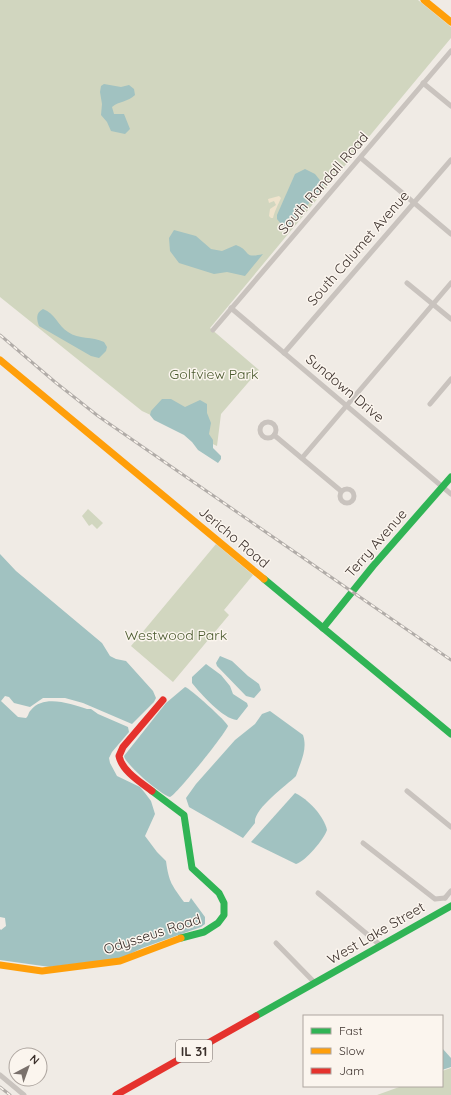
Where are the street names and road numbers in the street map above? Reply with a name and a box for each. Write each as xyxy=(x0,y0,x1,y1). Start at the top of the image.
street label: South Randall Road xyxy=(274,128,372,238)
street label: South Calumet Avenue xyxy=(303,187,413,309)
street label: Sundown Drive xyxy=(302,350,388,426)
street label: Jericho Road xyxy=(195,502,273,572)
street label: Terry Avenue xyxy=(341,505,411,581)
street label: West Lake Street xyxy=(324,898,428,968)
street label: Odysseus Road xyxy=(101,910,203,958)
road number: IL 31 xyxy=(176,1040,212,1062)

